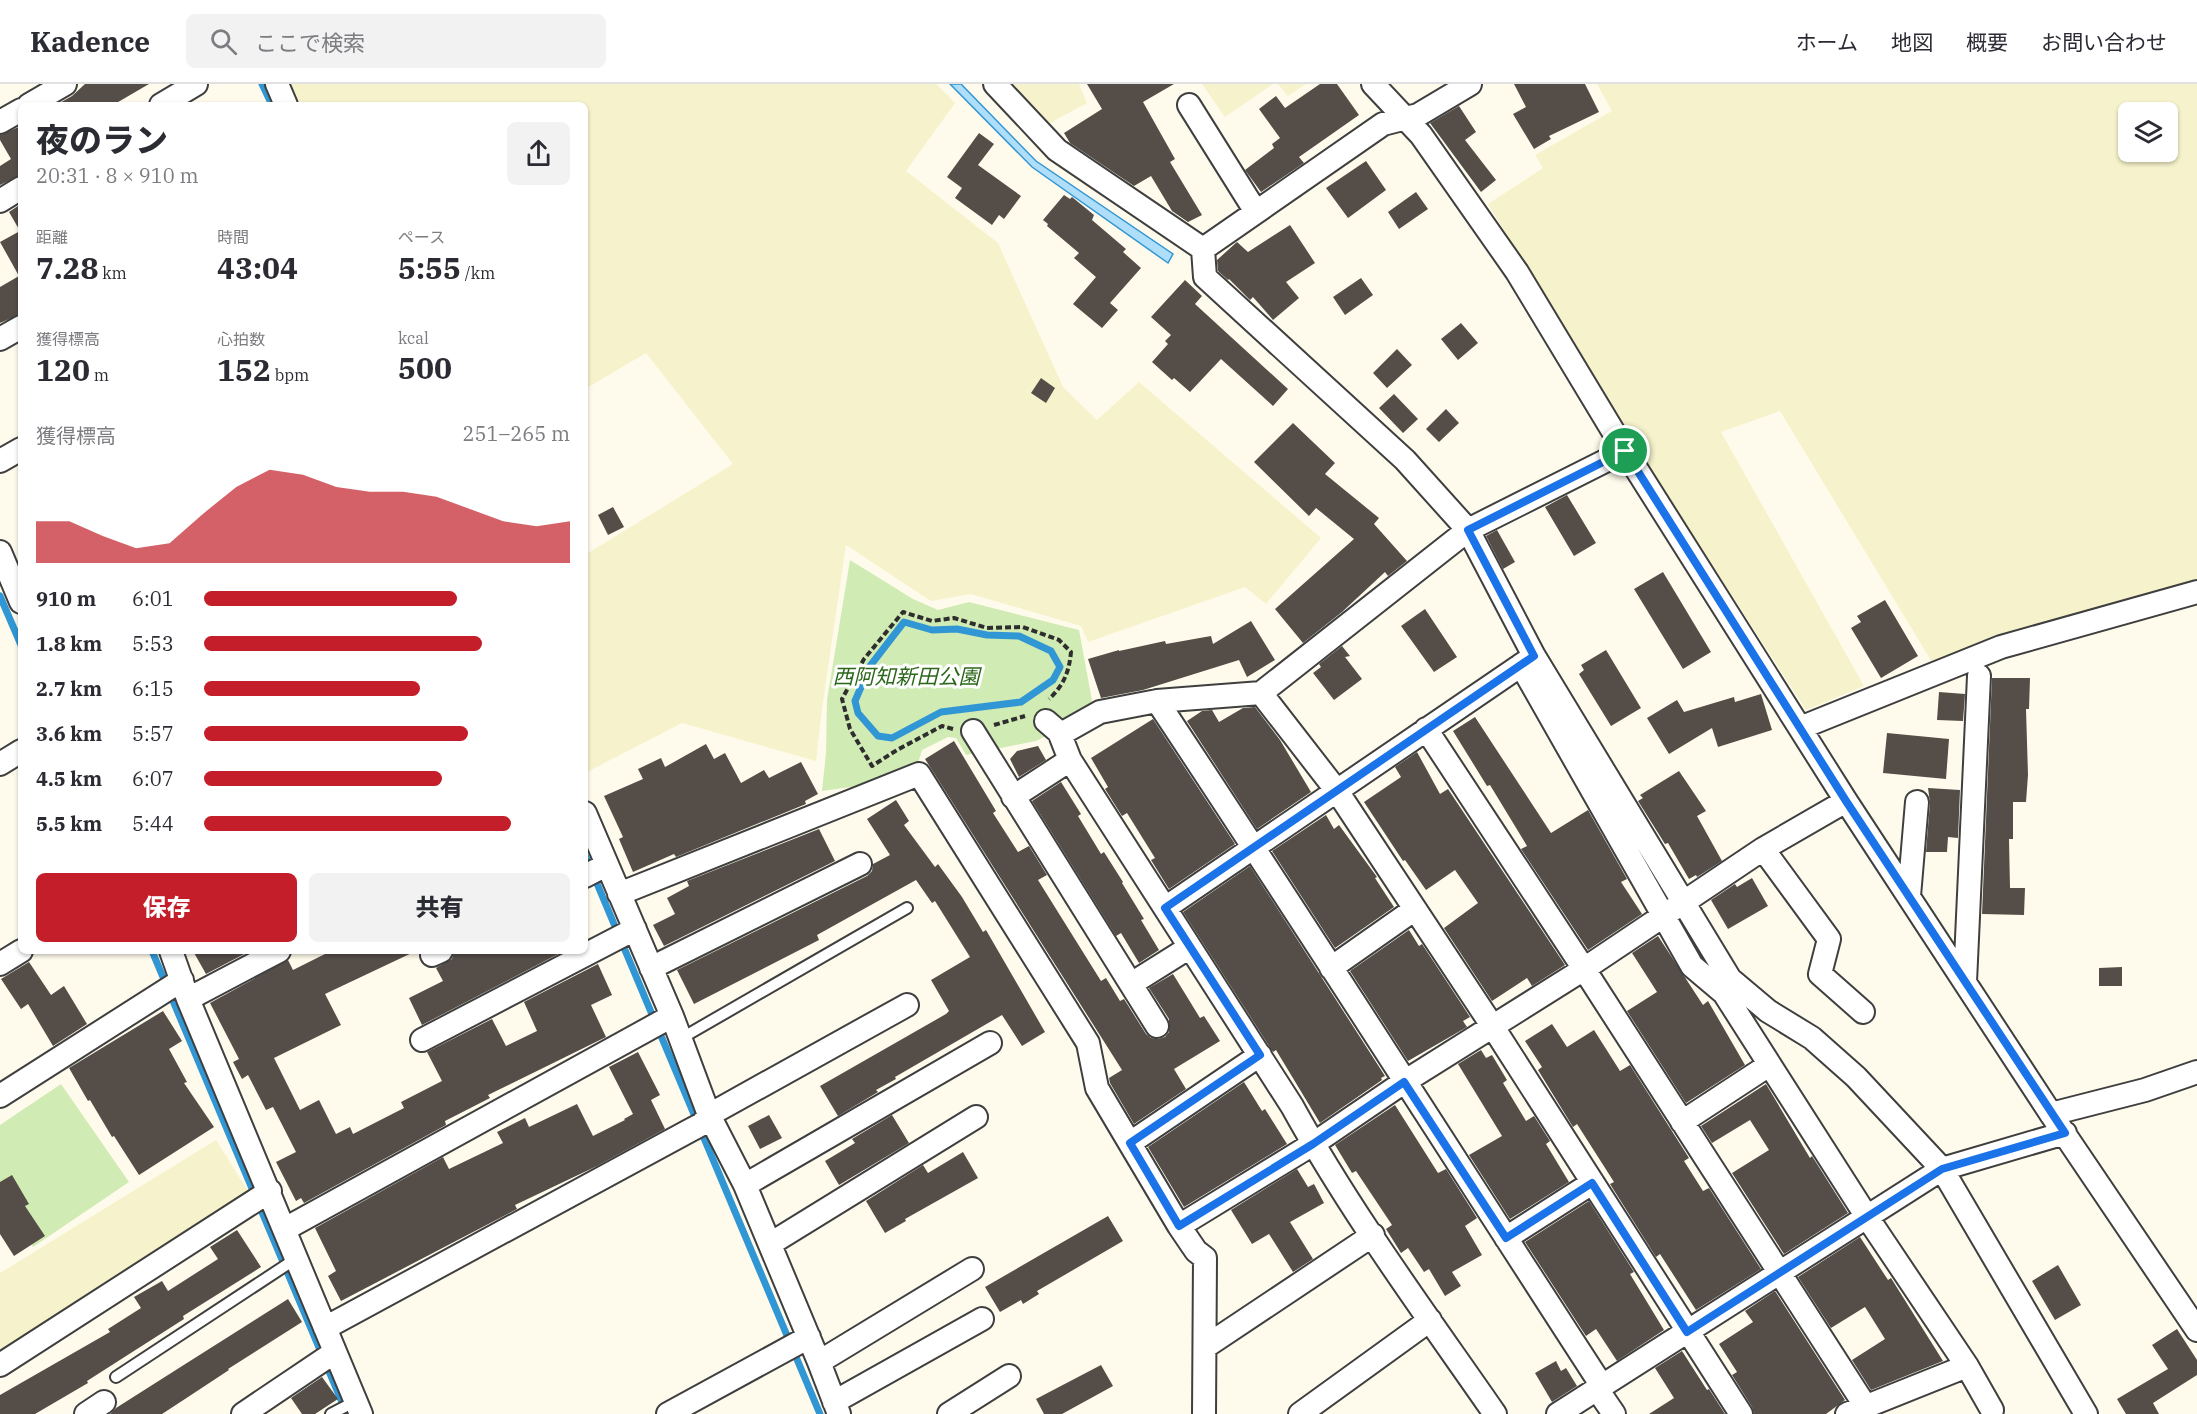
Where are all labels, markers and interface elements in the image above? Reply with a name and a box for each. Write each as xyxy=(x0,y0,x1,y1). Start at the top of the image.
search box xyxy=(186,14,606,68)
text: Kadence xyxy=(30,23,150,60)
icon: search xyxy=(207,25,240,58)
text: ここで検索 xyxy=(255,28,365,57)
text: ホーム xyxy=(1796,28,1858,56)
text: 地図 xyxy=(1891,28,1933,56)
text: 概要 xyxy=(1966,28,2008,56)
text: お問い合わせ xyxy=(2041,28,2167,56)
map controls xyxy=(2118,102,2178,162)
button: layers xyxy=(2118,102,2178,162)
text: 夜のラン xyxy=(36,118,168,161)
button: share xyxy=(507,122,570,185)
text: 20:31 · 8 × 910 m xyxy=(36,162,199,189)
text: 距離 xyxy=(36,227,68,247)
text: 時間 xyxy=(217,227,249,247)
text: ペース xyxy=(398,227,445,247)
text: 7.28 xyxy=(36,248,98,287)
text: 43:04 xyxy=(217,248,298,287)
text: 5:55 xyxy=(398,248,461,287)
text: km xyxy=(98,263,127,283)
text: /km xyxy=(461,263,495,283)
text: kcal xyxy=(398,328,429,348)
text: 獲得標高 xyxy=(36,329,100,349)
text: 心拍数 xyxy=(217,329,265,349)
text: 500 xyxy=(398,348,452,387)
text: 120 xyxy=(36,350,90,389)
text: 152 xyxy=(217,350,271,389)
text: m xyxy=(90,365,109,385)
text: bpm xyxy=(271,365,309,385)
text: 251–265 m xyxy=(463,420,570,447)
text: 獲得標高 xyxy=(36,422,116,449)
pin xyxy=(1599,425,1650,476)
icon: arrive xyxy=(1608,434,1641,467)
text: 910 m xyxy=(36,585,96,612)
text: 6:01 xyxy=(132,585,174,612)
text: 1.8 km xyxy=(36,630,102,657)
text: 5:53 xyxy=(132,630,174,657)
park label: 西阿知新田公園 xyxy=(833,662,982,690)
text: 2.7 km xyxy=(36,675,102,702)
text: 6:15 xyxy=(132,675,174,702)
text: 3.6 km xyxy=(36,720,102,747)
text: 5:57 xyxy=(132,720,174,747)
text: 4.5 km xyxy=(36,765,102,792)
text: 6:07 xyxy=(132,765,174,792)
text: 5.5 km xyxy=(36,810,102,837)
text: 5:44 xyxy=(132,810,174,837)
button: 保存 xyxy=(36,873,297,942)
button: 共有 xyxy=(309,873,570,942)

